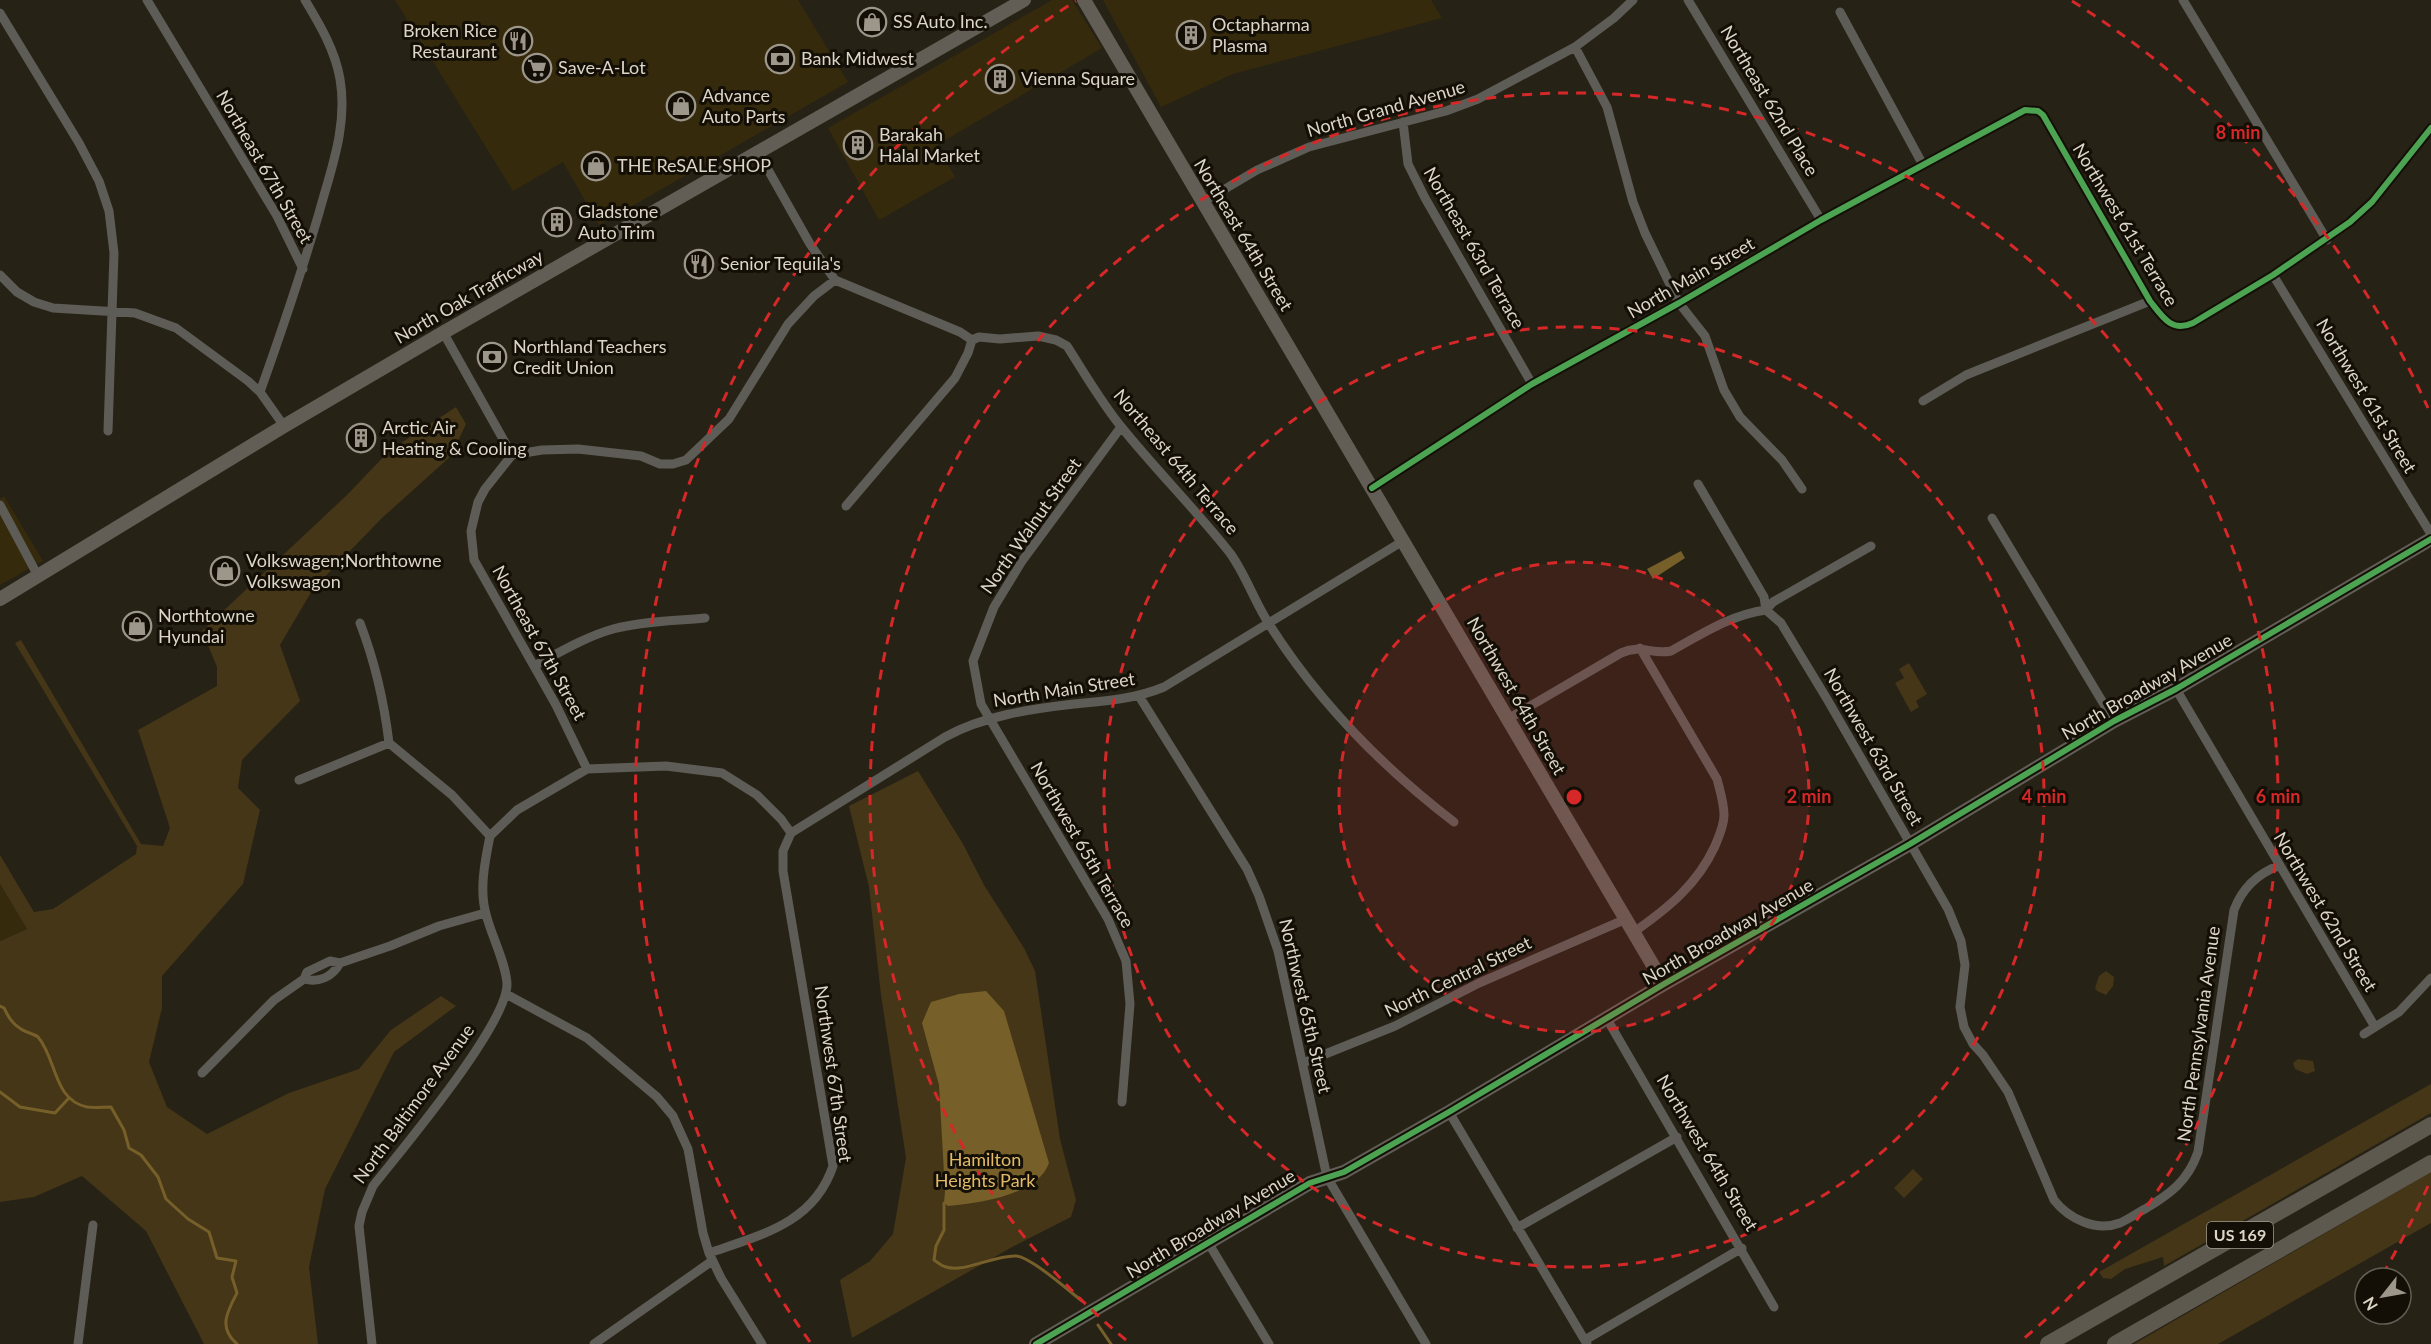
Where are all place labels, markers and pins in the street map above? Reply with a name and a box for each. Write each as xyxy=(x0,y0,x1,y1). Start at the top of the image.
shop icon: SS Auto Inc. xyxy=(856,6,888,38)
place label: SS Auto Inc. xyxy=(893,10,988,32)
place label: Octapharma Plasma xyxy=(1212,13,1310,56)
place label: Broken Rice Restaurant xyxy=(403,19,498,62)
building icon: Octapharma Plasma xyxy=(1175,19,1207,51)
restaurant icon: Broken Rice Restaurant xyxy=(502,25,534,57)
bank icon: Bank Midwest xyxy=(764,43,796,75)
place label: Bank Midwest xyxy=(801,47,915,69)
supermarket icon: Save-A-Lot xyxy=(521,52,553,84)
place label: Save-A-Lot xyxy=(558,56,646,78)
building icon: Vienna Square xyxy=(984,63,1016,95)
place label: Vienna Square xyxy=(1021,67,1135,89)
place label: Advance Auto Parts xyxy=(702,84,786,127)
shop icon: Advance Auto Parts xyxy=(665,90,697,122)
place label: Barakah Halal Market xyxy=(879,123,980,166)
building icon: Barakah Halal Market xyxy=(842,129,874,161)
shop icon: THE ReSALE SHOP xyxy=(580,150,612,182)
place label: THE ReSALE SHOP xyxy=(617,154,771,176)
place label: Gladstone Auto Trim xyxy=(578,200,658,243)
building icon: Gladstone Auto Trim xyxy=(541,206,573,238)
restaurant icon: Senior Tequila's xyxy=(683,248,715,280)
place label: Senior Tequila's xyxy=(720,252,841,274)
place label: Northland Teachers Credit Union xyxy=(513,335,667,378)
bank icon: Northland Teachers Credit Union xyxy=(476,341,508,373)
place label: Arctic Air Heating & Cooling xyxy=(382,416,527,459)
building icon: Arctic Air Heating & Cooling xyxy=(345,422,377,454)
place label: Volkswagen;Northtowne Volkswagon xyxy=(246,549,441,592)
shop icon: Volkswagen;Northtowne Volkswagon xyxy=(209,555,241,587)
place label: Northtowne Hyundai xyxy=(158,604,255,647)
shop icon: Northtowne Hyundai xyxy=(121,610,153,642)
centre of rings xyxy=(1564,787,1584,807)

